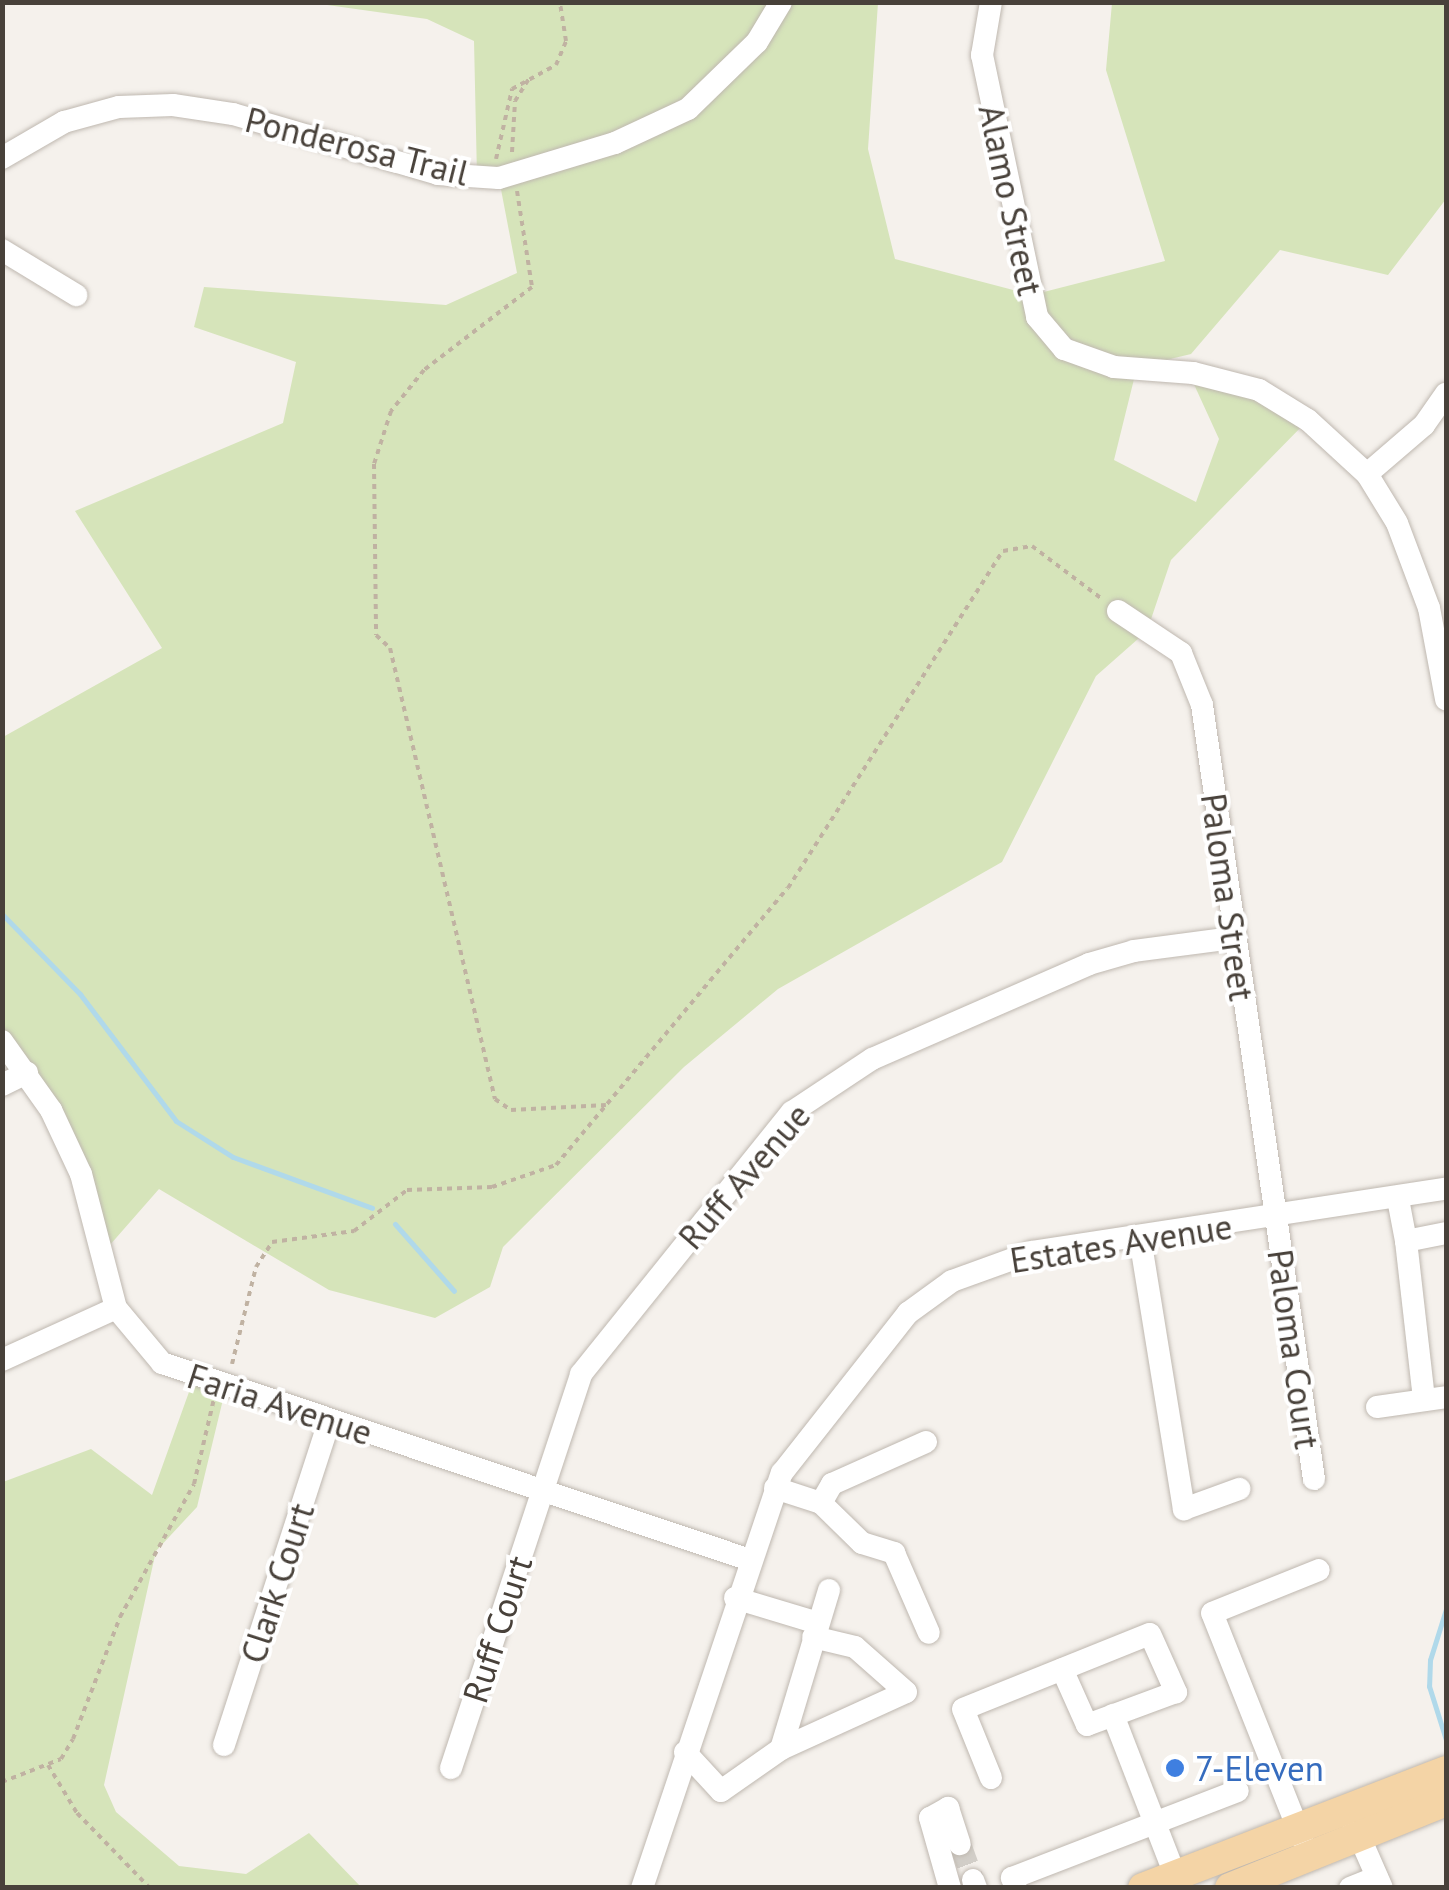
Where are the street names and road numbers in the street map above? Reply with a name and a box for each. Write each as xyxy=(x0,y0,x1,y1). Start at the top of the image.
street label: Ponderosa Trail xyxy=(241,98,473,194)
street label: Alamo Street xyxy=(970,101,1052,299)
street label: Paloma Street xyxy=(1193,790,1263,1004)
street label: Ruff Avenue xyxy=(669,1094,819,1258)
street label: Estates Avenue xyxy=(1006,1205,1236,1281)
street label: Paloma Court xyxy=(1259,1247,1329,1451)
street label: Faria Avenue xyxy=(182,1354,378,1454)
street label: Clark Court xyxy=(231,1497,323,1669)
street label: Ruff Court xyxy=(454,1550,540,1708)

